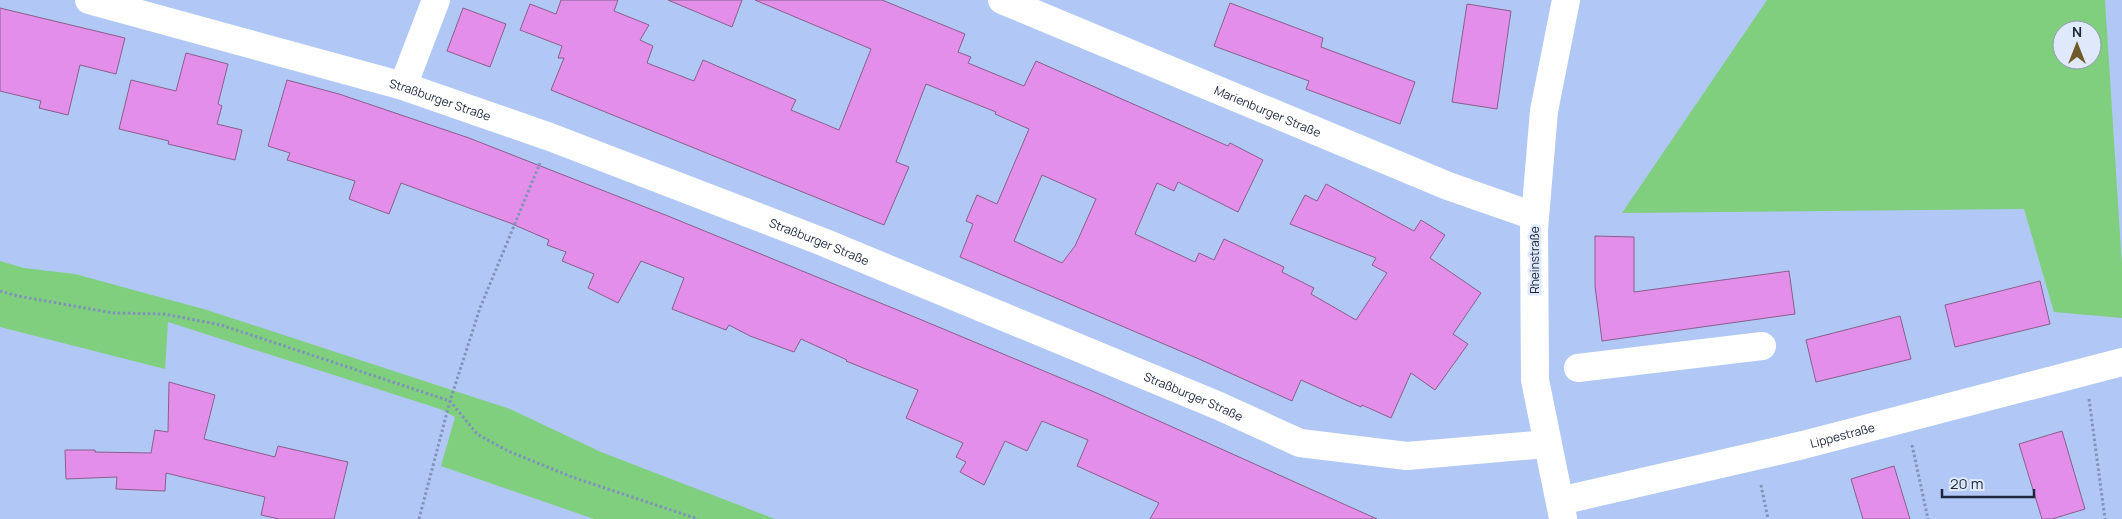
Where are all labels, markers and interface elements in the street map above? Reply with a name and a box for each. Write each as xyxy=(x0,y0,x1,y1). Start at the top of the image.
north arrow xyxy=(2052,20,2102,70)
text: N xyxy=(2072,22,2082,41)
street label: Straßburger Straße xyxy=(387,74,493,124)
street label: Marienburger Straße xyxy=(1212,81,1324,141)
street label: Straßburger Straße xyxy=(767,214,872,269)
street label: Rheinstraße xyxy=(1526,226,1543,294)
street label: Straßburger Straße xyxy=(1141,367,1246,425)
street label: Lippestraße xyxy=(1808,418,1877,451)
scale bar xyxy=(1942,466,2034,498)
text: 20 m xyxy=(1950,473,1983,494)

